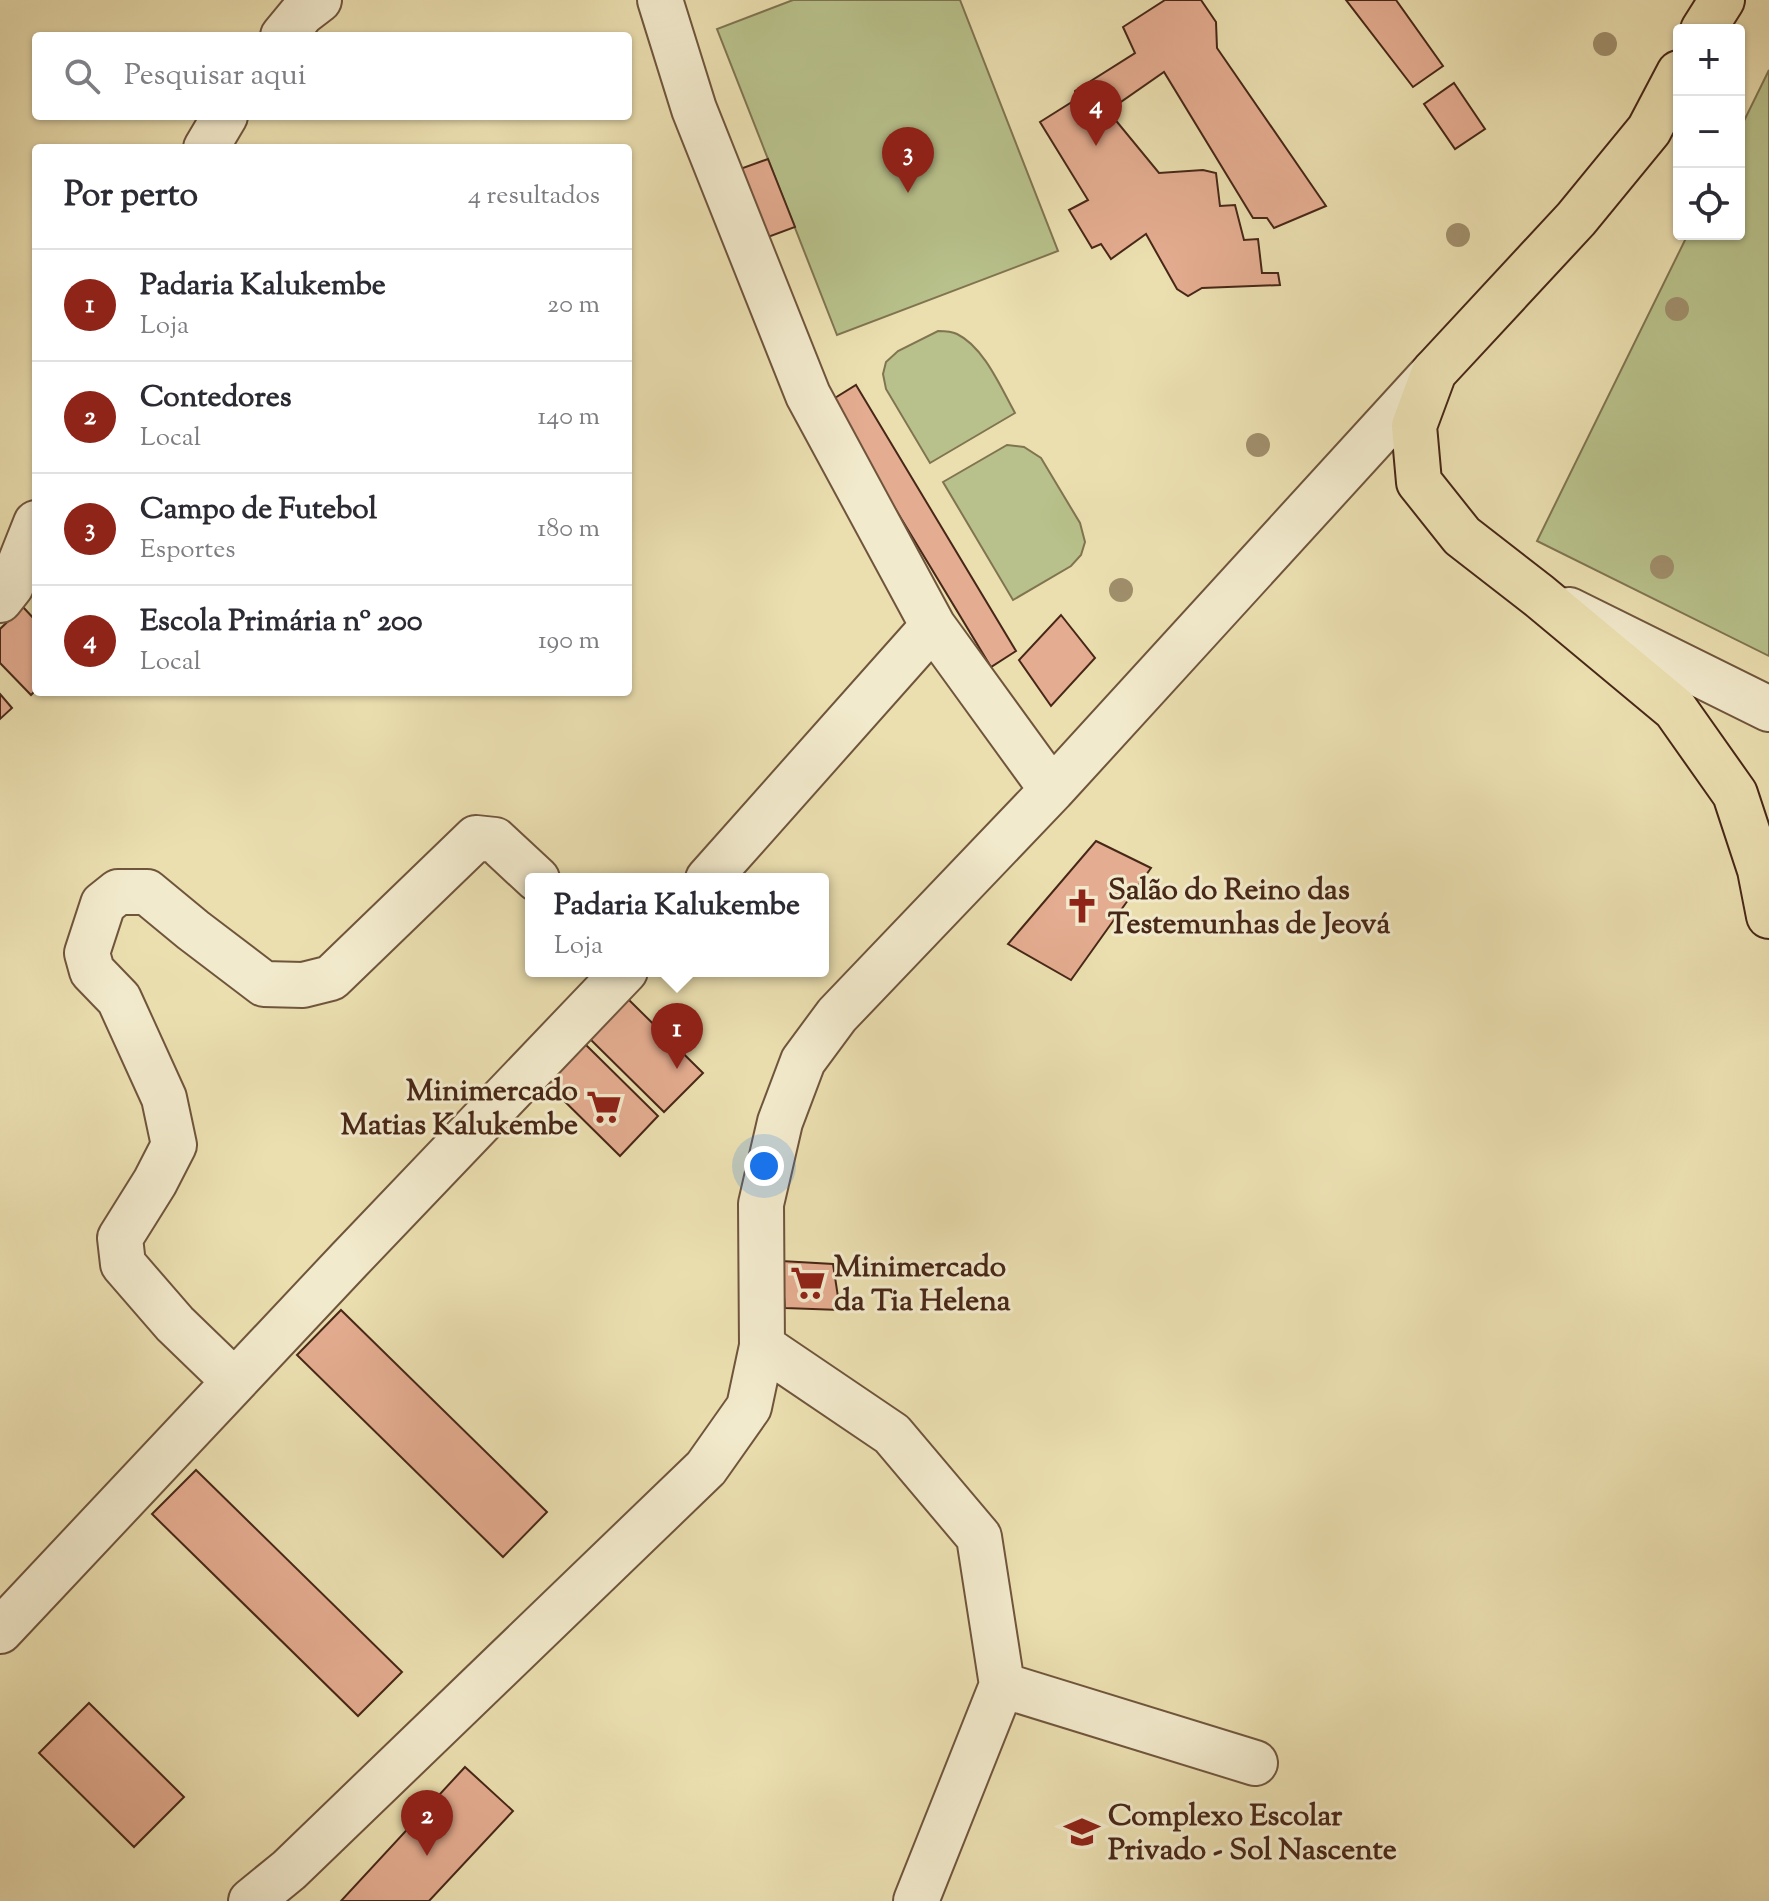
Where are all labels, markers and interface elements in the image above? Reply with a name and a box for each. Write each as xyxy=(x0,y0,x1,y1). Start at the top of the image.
map controls xyxy=(1673,24,1745,240)
button: + xyxy=(1673,24,1745,96)
search box xyxy=(32,32,632,120)
icon: search xyxy=(60,54,104,98)
text: Pesquisar aqui xyxy=(124,55,306,98)
pin: 4 xyxy=(1070,80,1122,146)
button: − xyxy=(1673,96,1745,168)
pin: 3 xyxy=(882,127,934,193)
button: locate xyxy=(1673,168,1745,240)
text: Por perto xyxy=(64,172,198,221)
text: 4 resultados xyxy=(468,178,600,215)
text: Padaria Kalukembe xyxy=(140,265,386,308)
text: 1 xyxy=(86,287,94,324)
text: 20 m xyxy=(547,287,600,324)
text: Loja xyxy=(140,308,189,345)
text: Contedores xyxy=(140,377,292,420)
text: 2 xyxy=(84,399,96,436)
text: 140 m xyxy=(537,399,600,436)
text: Local xyxy=(140,420,201,457)
text: Campo de Futebol xyxy=(140,489,377,532)
text: 3 xyxy=(85,511,95,548)
text: 180 m xyxy=(537,511,600,548)
text: Esportes xyxy=(140,532,236,569)
text: Escola Primária nº 200 xyxy=(140,601,423,644)
text: 4 xyxy=(83,623,97,660)
text: 190 m xyxy=(538,623,600,660)
text: Local xyxy=(140,644,201,681)
place label: Salão do Reino das Testemunhas de Jeová xyxy=(1108,870,1391,947)
popup xyxy=(525,873,829,977)
text: Padaria Kalukembe xyxy=(554,885,800,928)
church icon: Salão do Reino das Testemunhas de Jeová xyxy=(1063,887,1101,925)
text: Loja xyxy=(554,928,603,965)
pin: 1 xyxy=(651,1003,703,1069)
place label: Minimercado Matias Kalukembe xyxy=(341,1071,578,1148)
supermarket icon: Minimercado Matias Kalukembe xyxy=(585,1088,623,1126)
your location xyxy=(744,1146,784,1186)
place label: Minimercado da Tia Helena xyxy=(834,1247,1011,1324)
supermarket icon: Minimercado da Tia Helena xyxy=(789,1264,827,1302)
pin: 2 xyxy=(401,1790,453,1856)
place label: Complexo Escolar Privado - Sol Nascente xyxy=(1108,1796,1397,1873)
school or university icon: Complexo Escolar Privado - Sol Nascente xyxy=(1063,1813,1101,1851)

